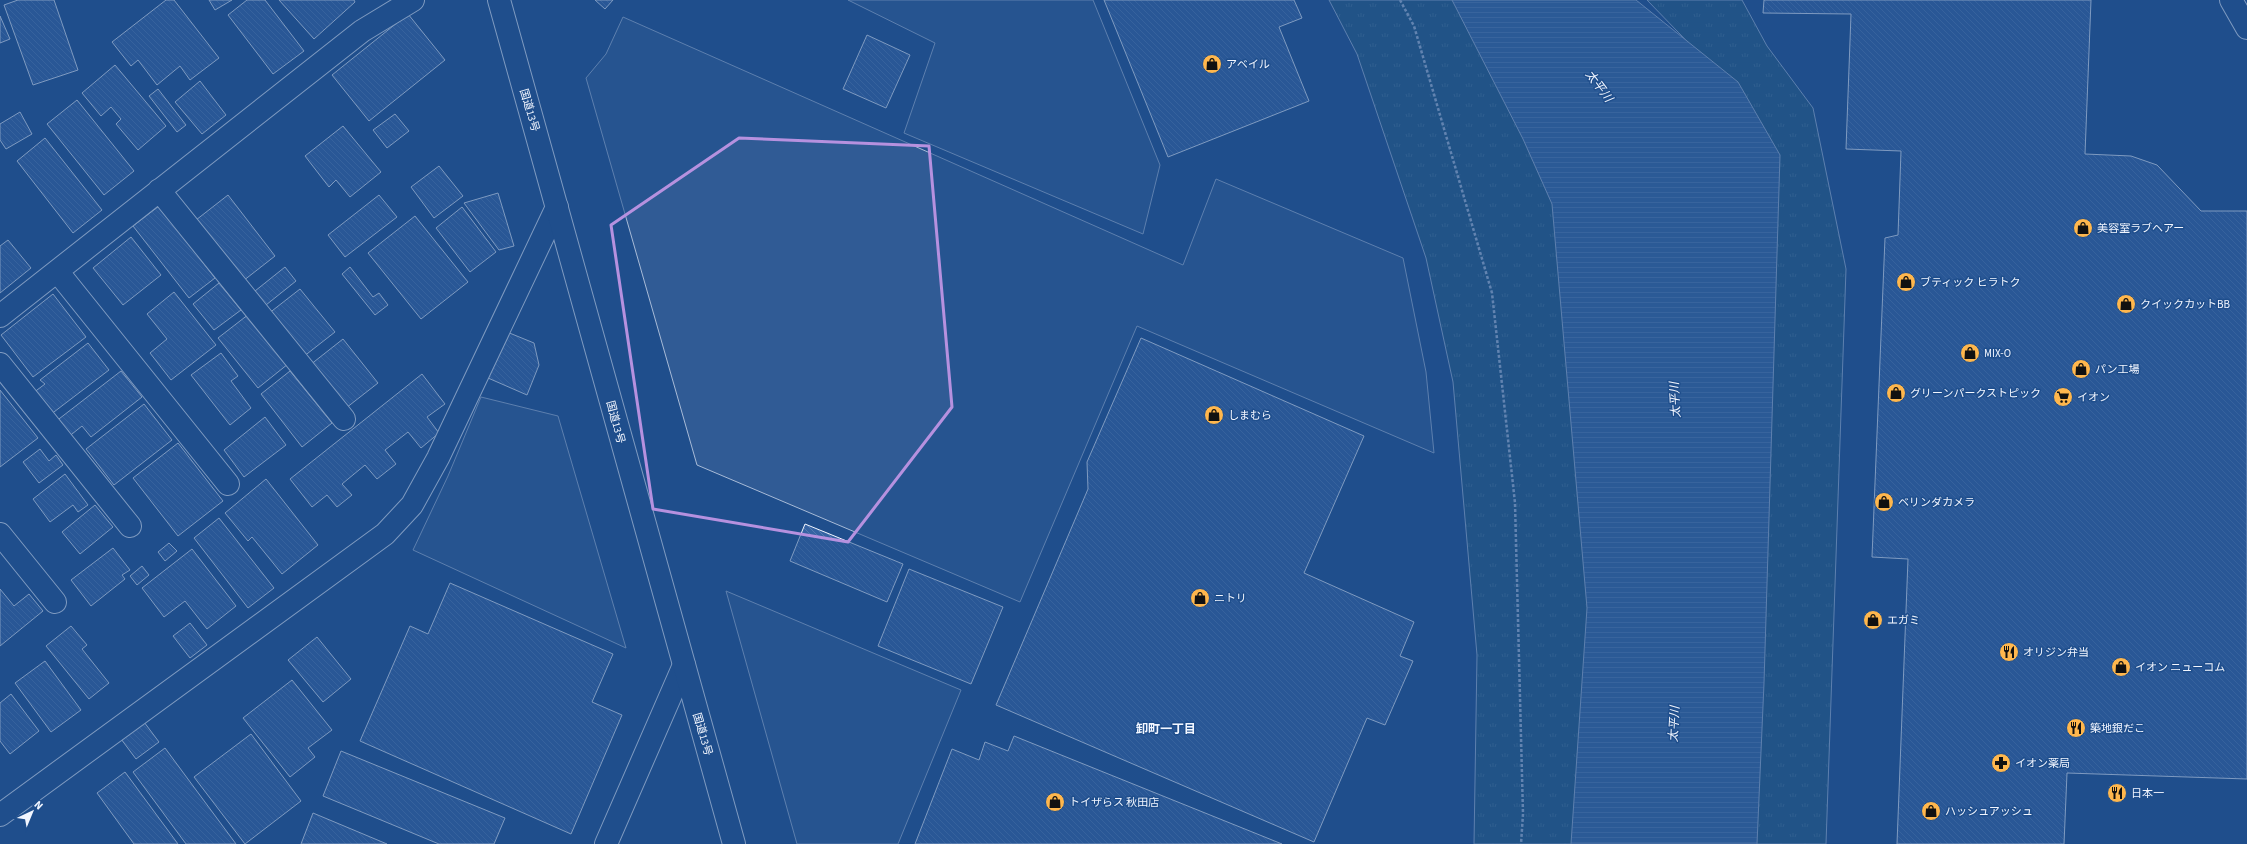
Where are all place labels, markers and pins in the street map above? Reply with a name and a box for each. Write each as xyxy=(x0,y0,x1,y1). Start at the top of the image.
shop icon: アベイル xyxy=(1201,53,1223,75)
place label: アベイル xyxy=(1226,57,1270,72)
shop icon: 美容室ラブヘアー xyxy=(2072,217,2094,239)
place label: 美容室ラブヘアー xyxy=(2097,221,2184,236)
shop icon: ブティック ヒラトク xyxy=(1895,271,1917,293)
place label: ブティック ヒラトク xyxy=(1920,275,2021,290)
shop icon: クイックカットBB xyxy=(2115,293,2137,315)
place label: クイックカットBB xyxy=(2140,297,2230,312)
shop icon: MIX-O xyxy=(1959,342,1981,364)
place label: MIX-O xyxy=(1984,346,2011,361)
shop icon: パン工場 xyxy=(2070,358,2092,380)
place label: パン工場 xyxy=(2095,362,2140,377)
shop icon: グリーンパークストピック xyxy=(1885,382,1907,404)
place label: グリーンパークストピック xyxy=(1910,386,2041,401)
supermarket icon: イオン xyxy=(2052,386,2074,408)
place label: イオン xyxy=(2077,390,2110,405)
shop icon: しまむら xyxy=(1203,404,1225,426)
place label: しまむら xyxy=(1228,408,1272,423)
shop icon: ベリンダカメラ xyxy=(1873,491,1895,513)
place label: ベリンダカメラ xyxy=(1898,495,1975,510)
shop icon: ニトリ xyxy=(1189,587,1211,609)
place label: ニトリ xyxy=(1214,591,1247,606)
shop icon: エガミ xyxy=(1862,609,1884,631)
place label: エガミ xyxy=(1887,613,1920,628)
restaurant icon: オリジン弁当 xyxy=(1998,641,2020,663)
place label: オリジン弁当 xyxy=(2023,645,2089,660)
shop icon: イオン ニューコム xyxy=(2110,656,2132,678)
place label: イオン ニューコム xyxy=(2135,660,2225,675)
restaurant icon: 築地銀だこ xyxy=(2065,717,2087,739)
place label: 築地銀だこ xyxy=(2090,721,2145,736)
pharmacy icon: イオン薬局 xyxy=(1990,752,2012,774)
place label: イオン薬局 xyxy=(2015,756,2070,771)
restaurant icon: 日本一 xyxy=(2106,782,2128,804)
place label: 日本一 xyxy=(2131,786,2164,801)
shop icon: トイザらス 秋田店 xyxy=(1044,791,1066,813)
place label: トイザらス 秋田店 xyxy=(1069,795,1159,810)
shop icon: ハッシュアッシュ xyxy=(1920,800,1942,822)
place label: ハッシュアッシュ xyxy=(1945,804,2033,819)

